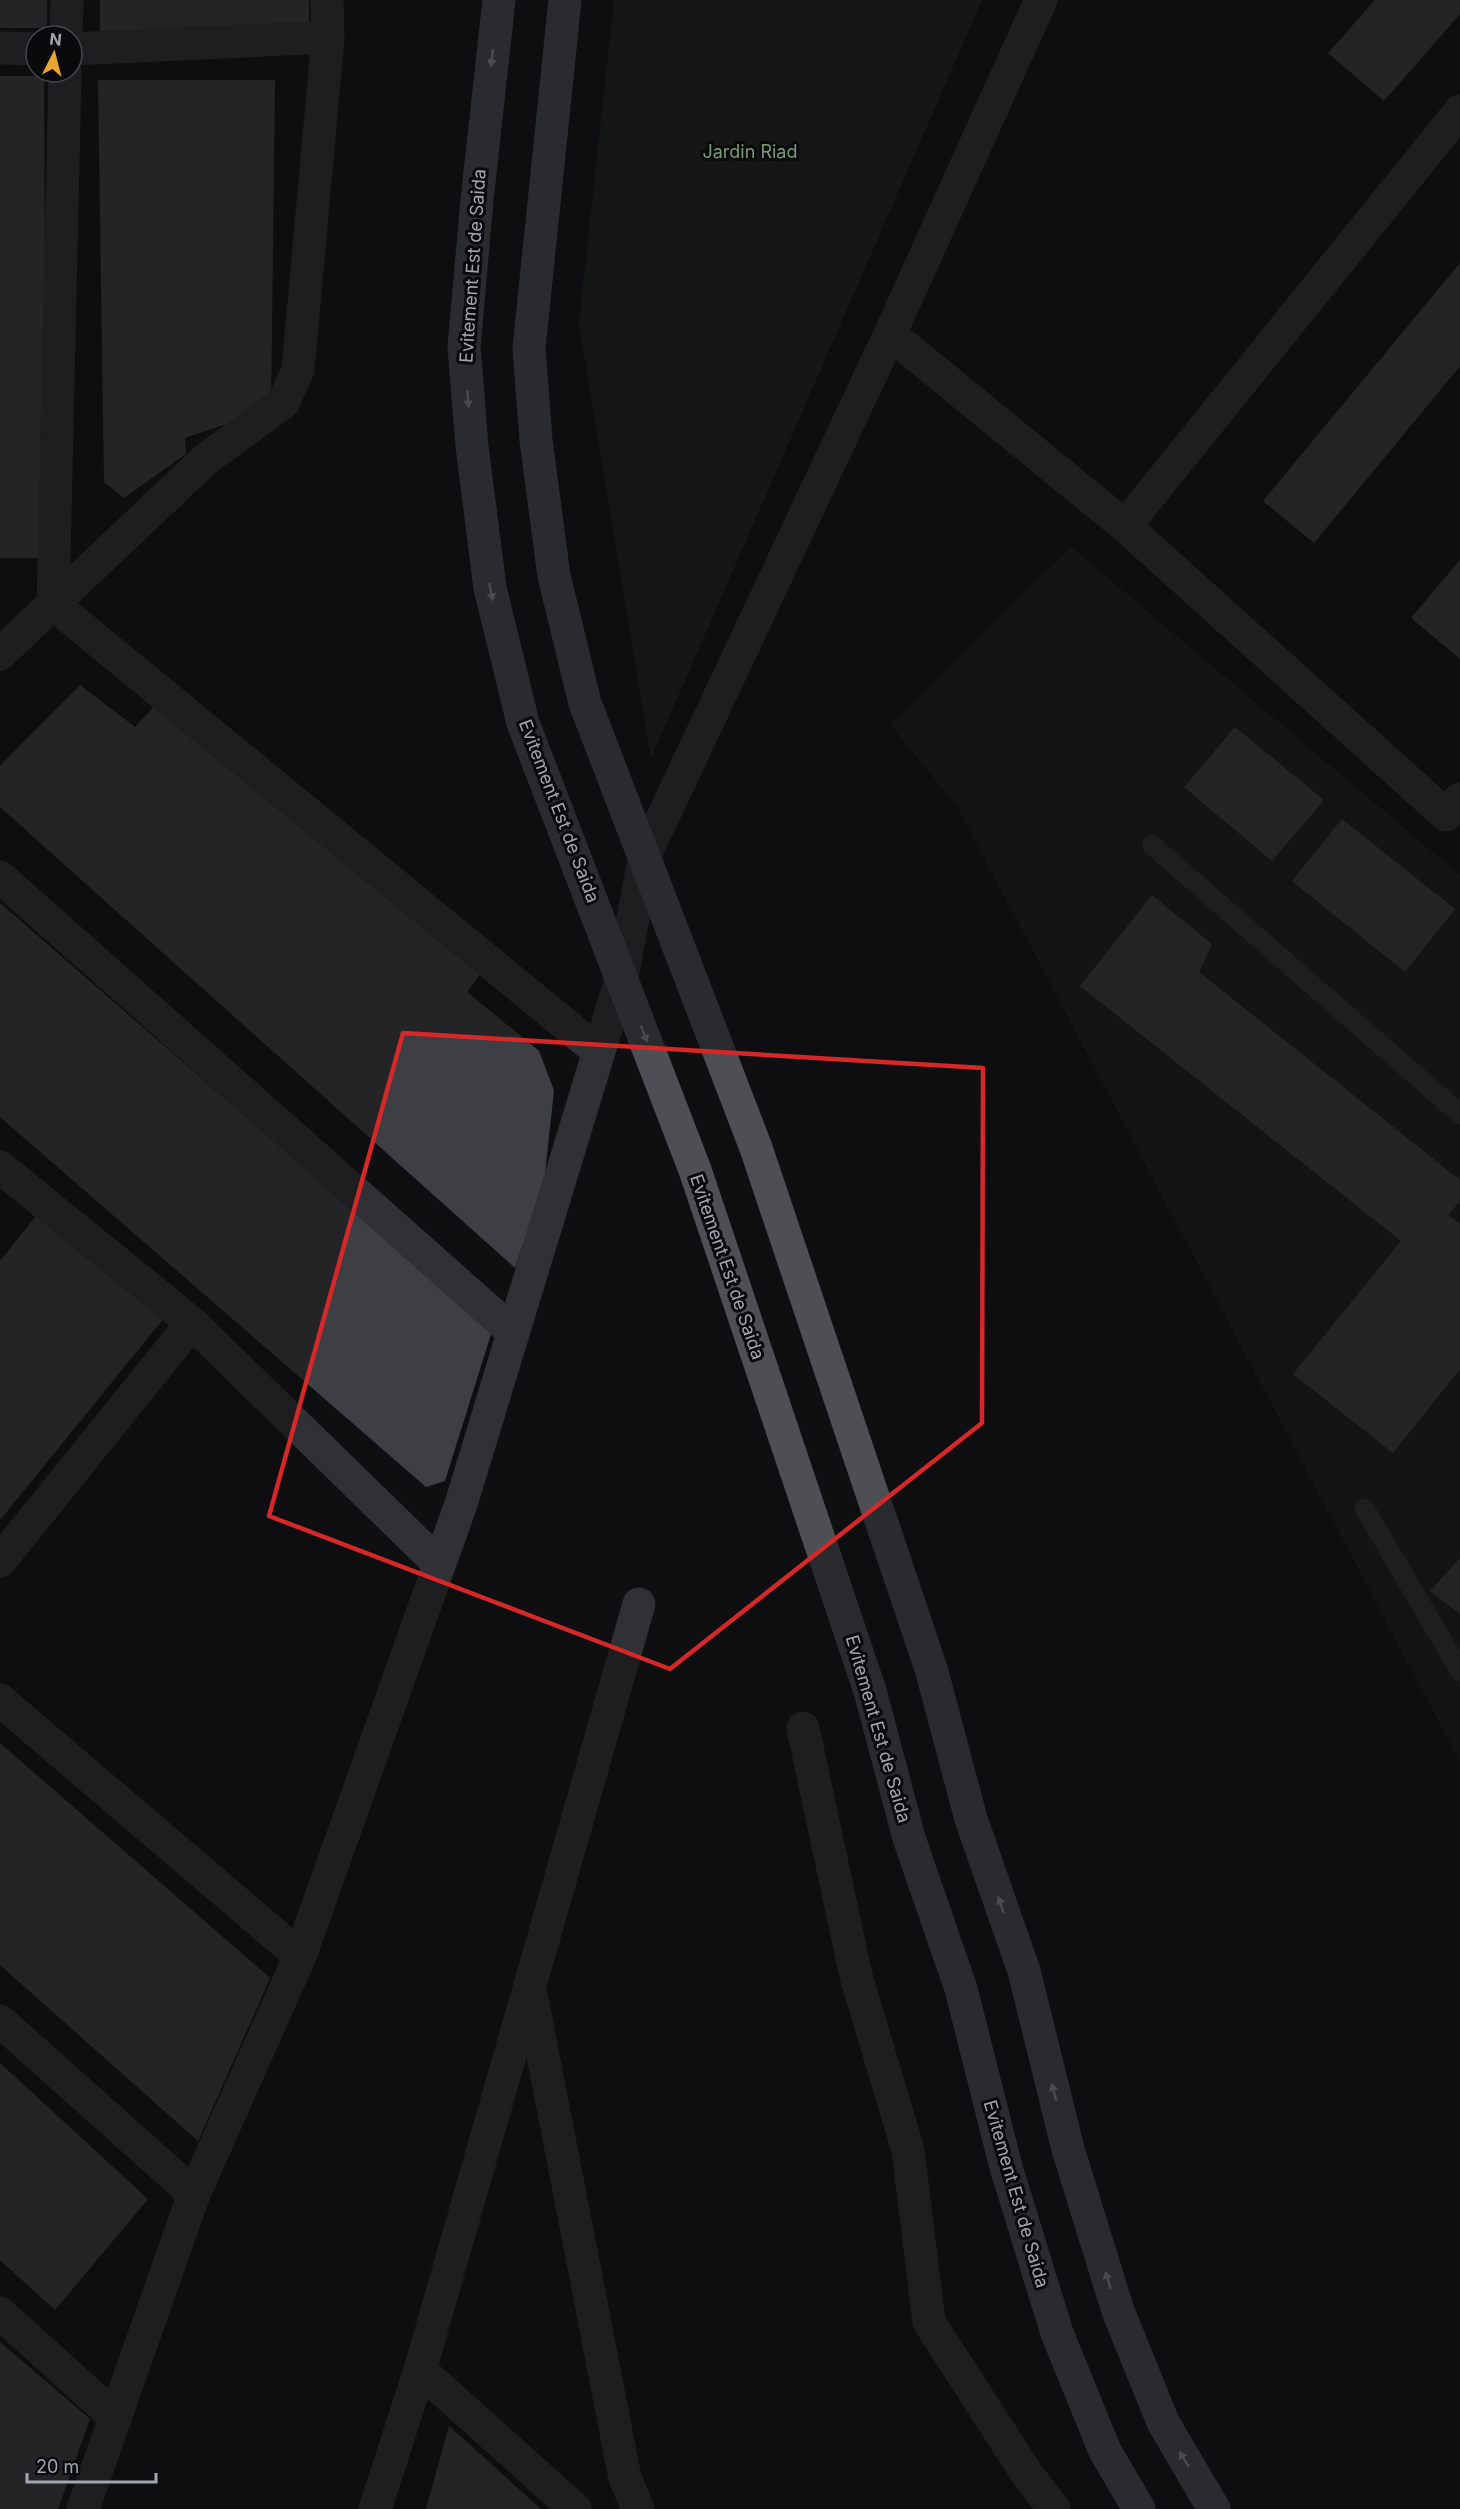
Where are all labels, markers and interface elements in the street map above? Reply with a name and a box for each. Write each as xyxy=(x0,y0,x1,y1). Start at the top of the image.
north arrow xyxy=(24,24,84,84)
text: N xyxy=(48,28,63,50)
one-way arrow xyxy=(487,49,496,68)
park label: Jardin Riad xyxy=(702,141,798,162)
street label: Evitement Est de Saida xyxy=(455,168,490,364)
one-way arrow xyxy=(463,389,473,408)
one-way arrow xyxy=(487,583,496,602)
street label: Evitement Est de Saida xyxy=(515,716,604,905)
one-way arrow xyxy=(639,1025,649,1043)
street label: Evitement Est de Saida xyxy=(686,1172,769,1362)
street label: Evitement Est de Saida xyxy=(842,1633,915,1825)
one-way arrow xyxy=(995,1896,1005,1914)
one-way arrow xyxy=(1048,2083,1058,2102)
street label: Evitement Est de Saida xyxy=(980,2098,1053,2290)
one-way arrow xyxy=(1103,2271,1112,2289)
scale bar xyxy=(27,2446,156,2484)
one-way arrow xyxy=(1179,2451,1190,2467)
text: 20 m xyxy=(36,2456,79,2477)

